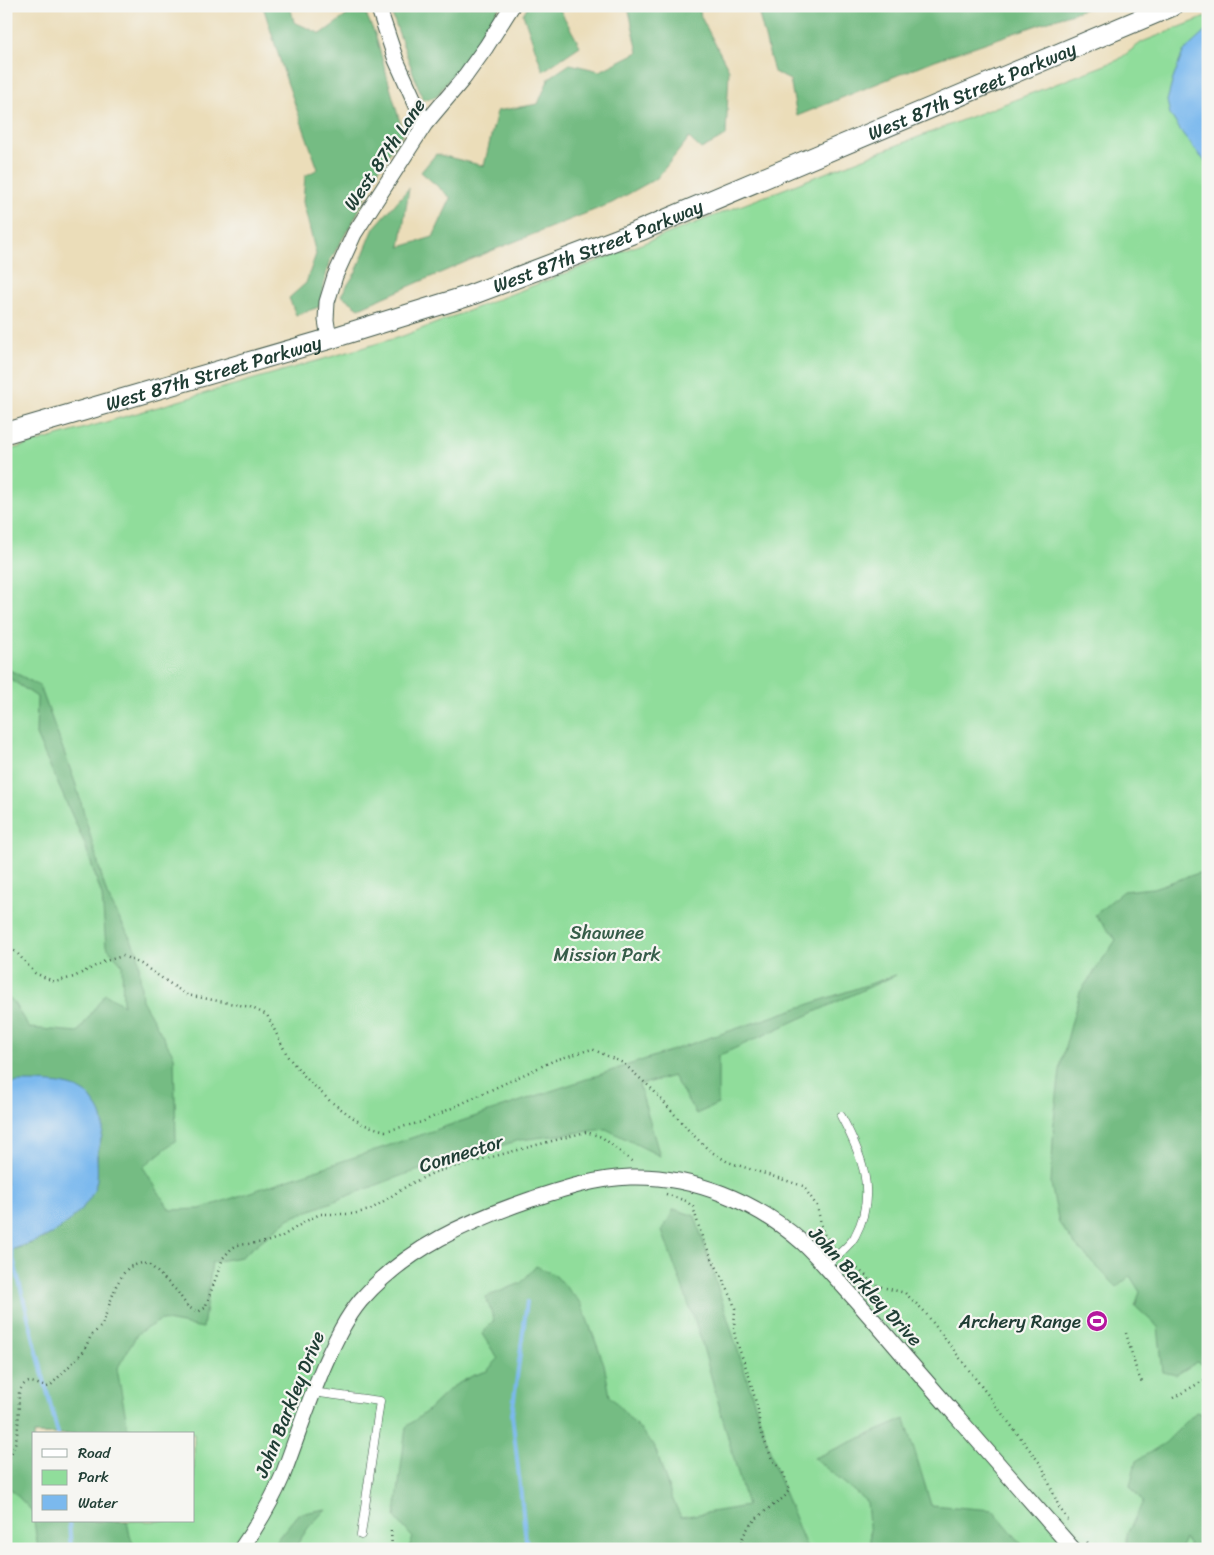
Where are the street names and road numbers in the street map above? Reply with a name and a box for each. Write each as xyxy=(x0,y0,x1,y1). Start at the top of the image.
street label: West 87th Street Parkway xyxy=(862,32,1082,150)
street label: West 87th Lane xyxy=(335,91,434,217)
street label: West 87th Street Parkway xyxy=(488,190,708,302)
street label: West 87th Street Parkway xyxy=(101,326,326,420)
street label: Connector xyxy=(415,1125,509,1182)
street label: John Barkley Drive xyxy=(800,1217,931,1355)
street label: John Barkley Drive xyxy=(245,1326,334,1483)

